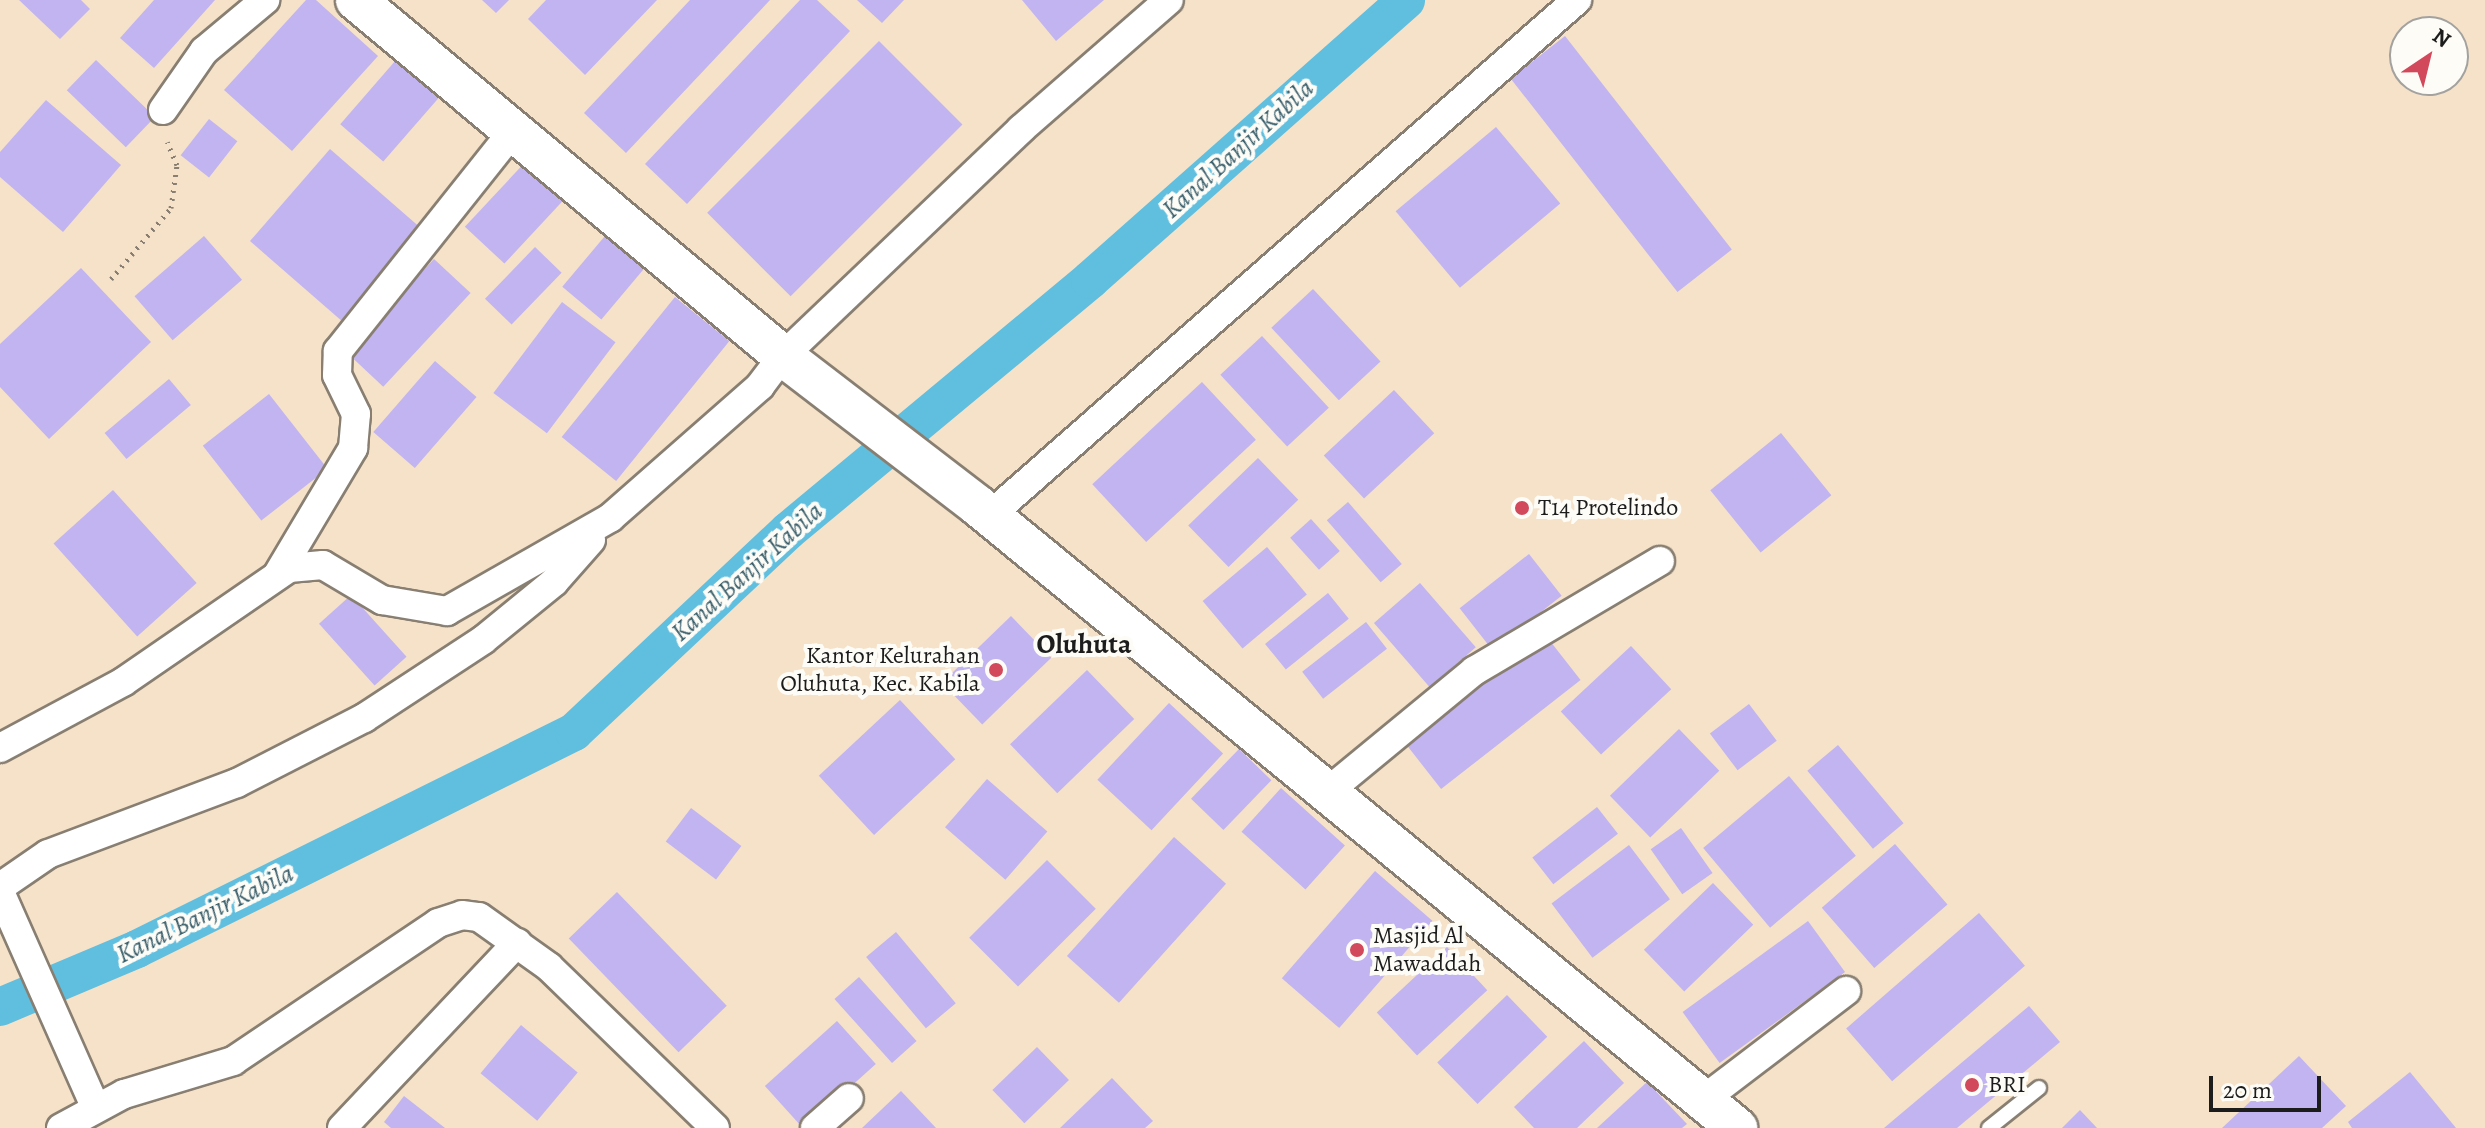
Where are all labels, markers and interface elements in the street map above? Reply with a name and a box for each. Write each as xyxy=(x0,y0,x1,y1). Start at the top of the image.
north arrow xyxy=(2389,16,2469,96)
text: N xyxy=(2426,21,2457,55)
water label: Kanal Banjir Kabila xyxy=(1156,73,1320,225)
place label: T14 Protelindo xyxy=(1538,494,1678,522)
water label: Kanal Banjir Kabila xyxy=(665,496,829,648)
marker: T14 Protelindo xyxy=(1513,499,1531,517)
district label: Oluhuta xyxy=(1037,627,1131,661)
place label: Kantor Kelurahan Oluhuta, Kec. Kabila xyxy=(779,642,980,698)
marker: Kantor Kelurahan Oluhuta, Kec. Kabila xyxy=(987,661,1005,679)
water label: Kanal Banjir Kabila xyxy=(112,858,298,970)
place label: Masjid Al Mawaddah xyxy=(1373,922,1481,978)
marker: Masjid Al Mawaddah xyxy=(1348,941,1366,959)
scale bar xyxy=(2213,1060,2325,1110)
place label: BRI xyxy=(1988,1071,2026,1099)
text: 20 m xyxy=(2223,1074,2272,1106)
marker: BRI xyxy=(1963,1076,1981,1094)

